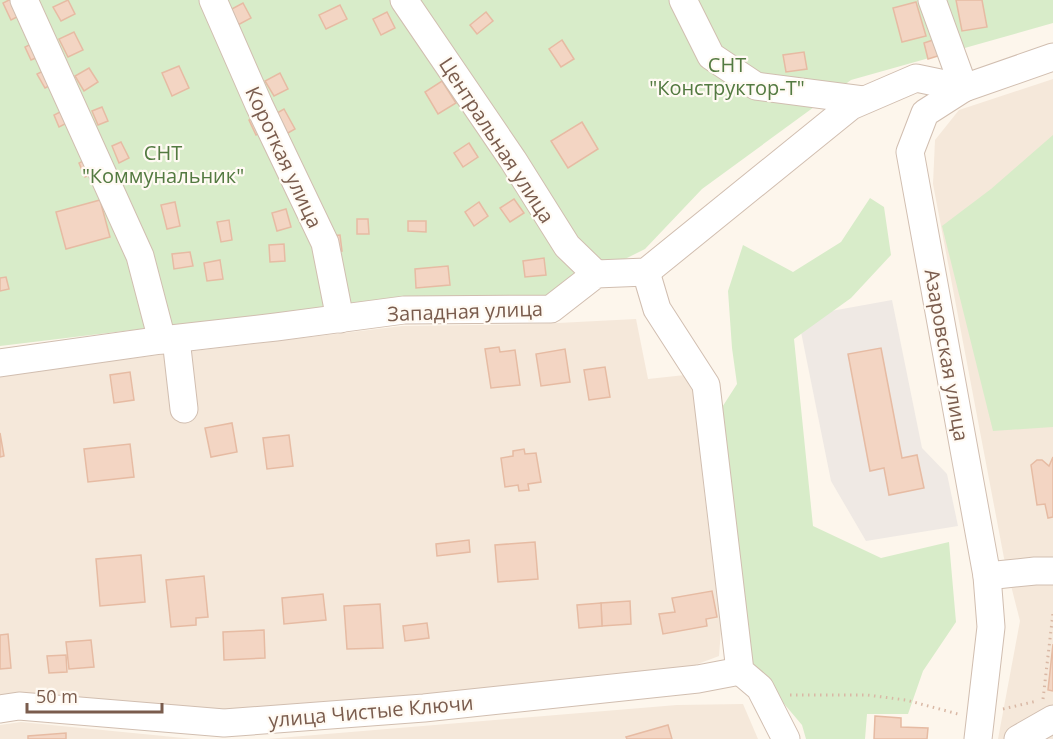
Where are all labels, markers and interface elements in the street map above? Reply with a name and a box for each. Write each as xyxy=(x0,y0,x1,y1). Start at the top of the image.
park label: СНТ "Конструктор-Т" xyxy=(649,51,805,101)
street label: Центральная улица xyxy=(433,52,561,228)
street label: Короткая улица xyxy=(239,82,329,232)
park label: СНТ "Коммунальник" xyxy=(82,139,244,189)
street label: Азаровская улица xyxy=(919,267,975,443)
street label: Западная улица xyxy=(387,295,543,327)
scale bar xyxy=(27,676,162,714)
text: 50 m xyxy=(36,684,78,708)
street label: улица Чистые Ключи xyxy=(267,689,475,733)

